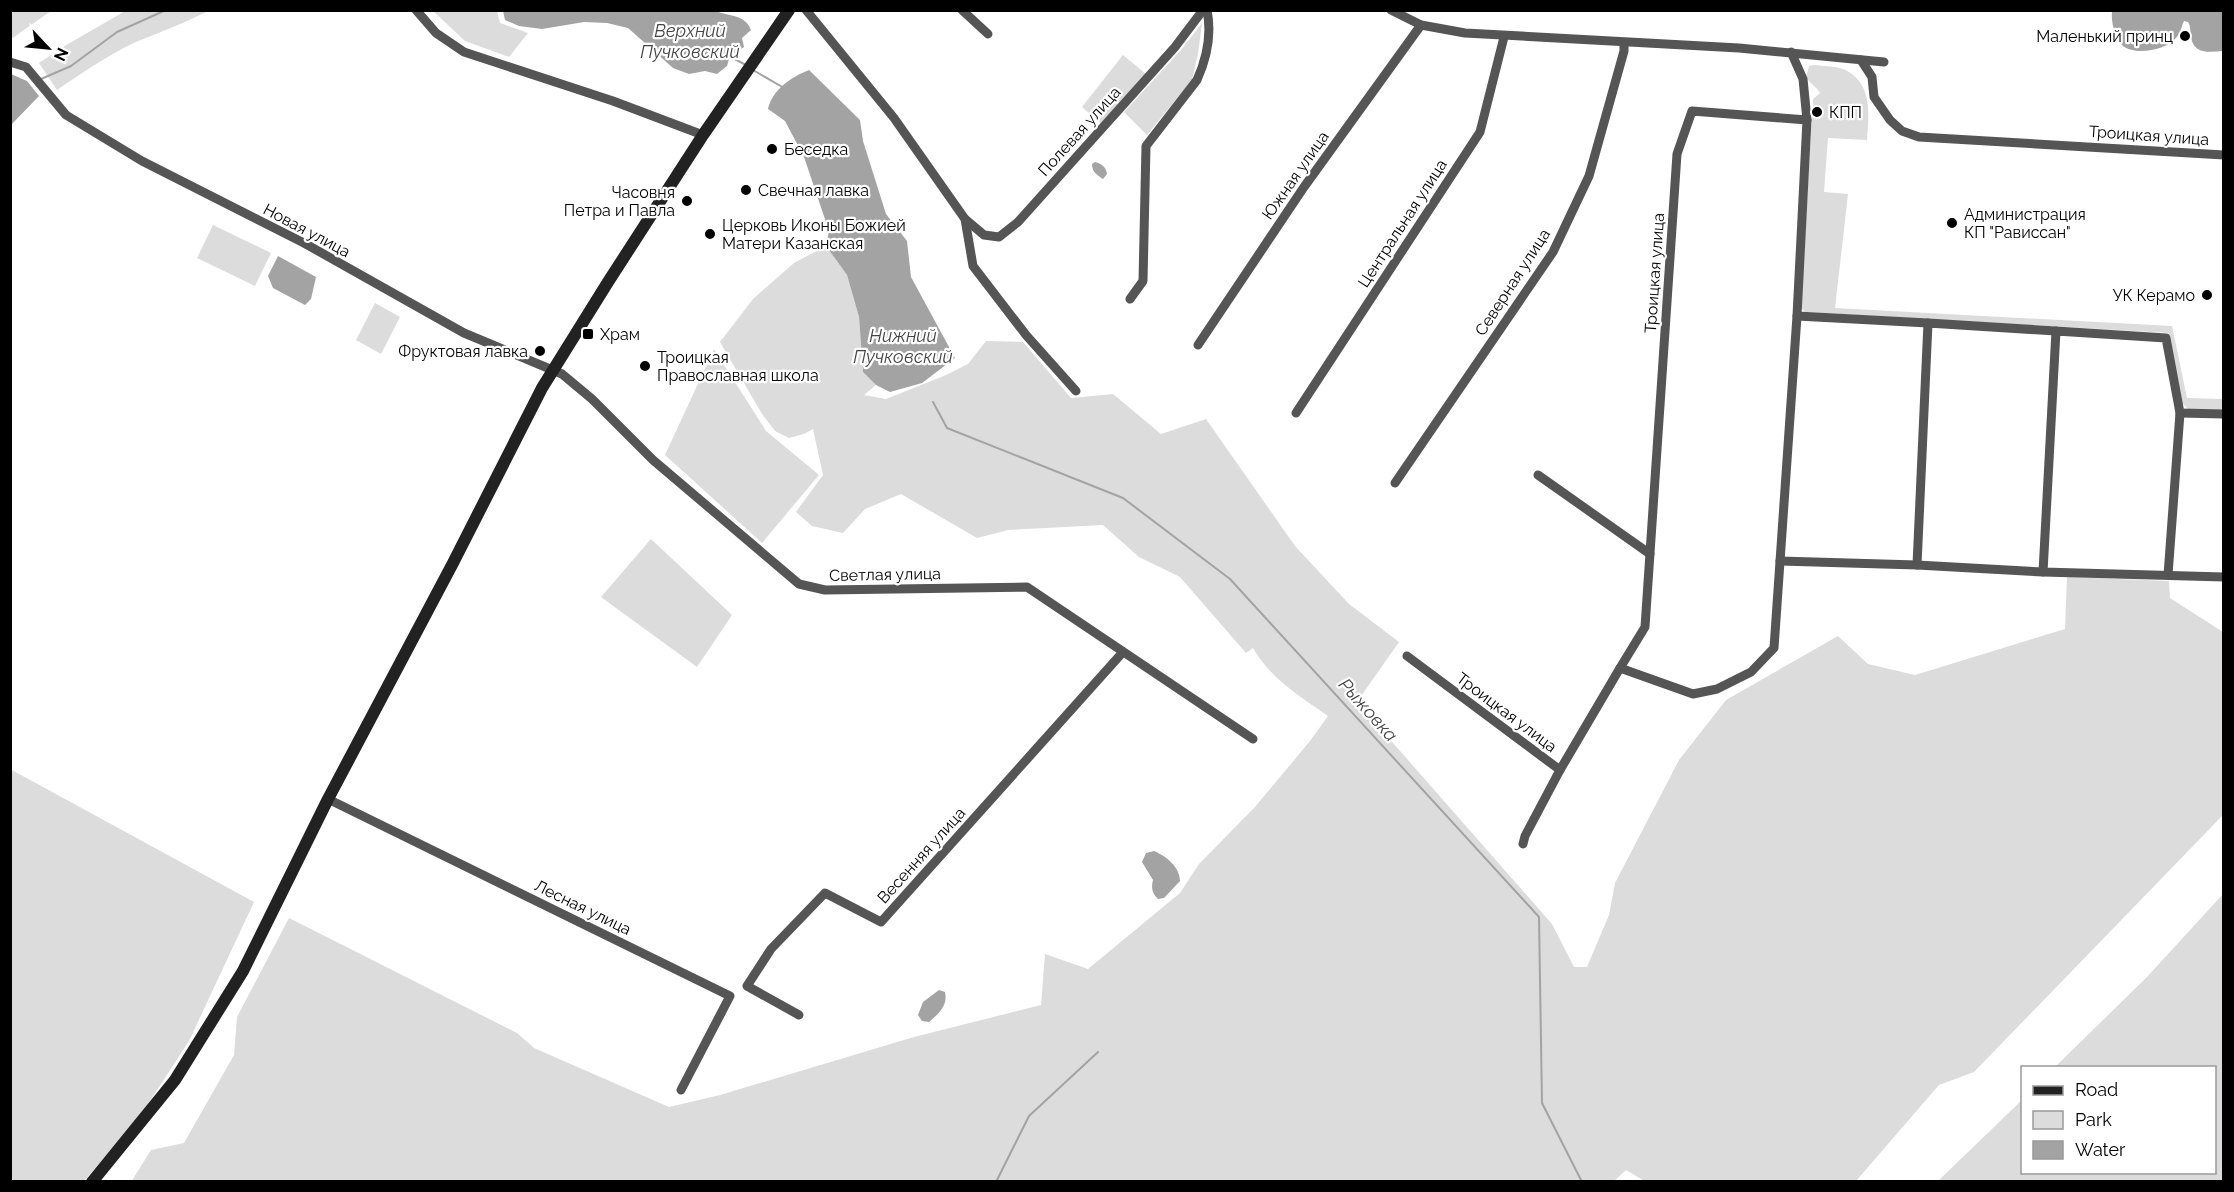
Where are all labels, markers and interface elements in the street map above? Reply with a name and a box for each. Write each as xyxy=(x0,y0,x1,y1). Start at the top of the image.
north arrow xyxy=(18,18,78,78)
water label: Верхний Пучковский xyxy=(640,20,740,62)
place label: Маленький принц xyxy=(2036,27,2173,46)
marker: Маленький принц xyxy=(2178,29,2192,43)
text: N xyxy=(50,45,72,64)
street label: Полевая улица xyxy=(1034,83,1125,180)
place label: КПП xyxy=(1829,103,1862,122)
marker: КПП xyxy=(1810,105,1824,119)
street label: Троицкая улица xyxy=(2088,122,2210,149)
street label: Южная улица xyxy=(1258,127,1333,223)
place label: Беседка xyxy=(784,140,848,159)
marker: Беседка xyxy=(765,142,779,156)
street label: Центральная улица xyxy=(1354,156,1451,291)
place label: Свечная лавка xyxy=(758,181,869,200)
place label: Часовня Петра и Павла xyxy=(564,183,675,220)
marker: Свечная лавка xyxy=(739,183,753,197)
marker: Часовня Петра и Павла xyxy=(680,194,694,208)
street label: Новая улица xyxy=(260,200,353,261)
place label: Администрация КП "Рависсан" xyxy=(1964,205,2086,242)
street label: Троицкая улица xyxy=(1641,212,1668,334)
place label: Церковь Иконы Божией Матери Казанская xyxy=(722,216,906,253)
marker: Администрация КП "Рависсан" xyxy=(1945,216,1959,230)
street label: Северная улица xyxy=(1471,225,1554,339)
marker: Церковь Иконы Божией Матери Казанская xyxy=(703,227,717,241)
place label: УК Керамо xyxy=(2113,286,2195,305)
marker: УК Керамо xyxy=(2200,288,2214,302)
place label: Храм xyxy=(600,325,640,344)
water label: Нижний Пучковский xyxy=(853,325,953,367)
marker: Храм xyxy=(581,327,595,341)
place label: Фруктовая лавка xyxy=(398,342,528,361)
marker: Фруктовая лавка xyxy=(533,344,547,358)
place label: Троицкая Православная школа xyxy=(657,348,819,385)
marker: Троицкая Православная школа xyxy=(638,359,652,373)
street label: Светлая улица xyxy=(829,564,941,585)
street label: Троицкая улица xyxy=(1453,668,1561,756)
water label: Рыжовка xyxy=(1335,674,1402,746)
street label: Весенняя улица xyxy=(873,804,969,907)
street label: Лесная улица xyxy=(531,876,634,939)
legend xyxy=(2021,1066,2216,1174)
text: Road xyxy=(2075,1079,2118,1100)
text: Park xyxy=(2075,1109,2112,1130)
text: Water xyxy=(2075,1139,2126,1160)

